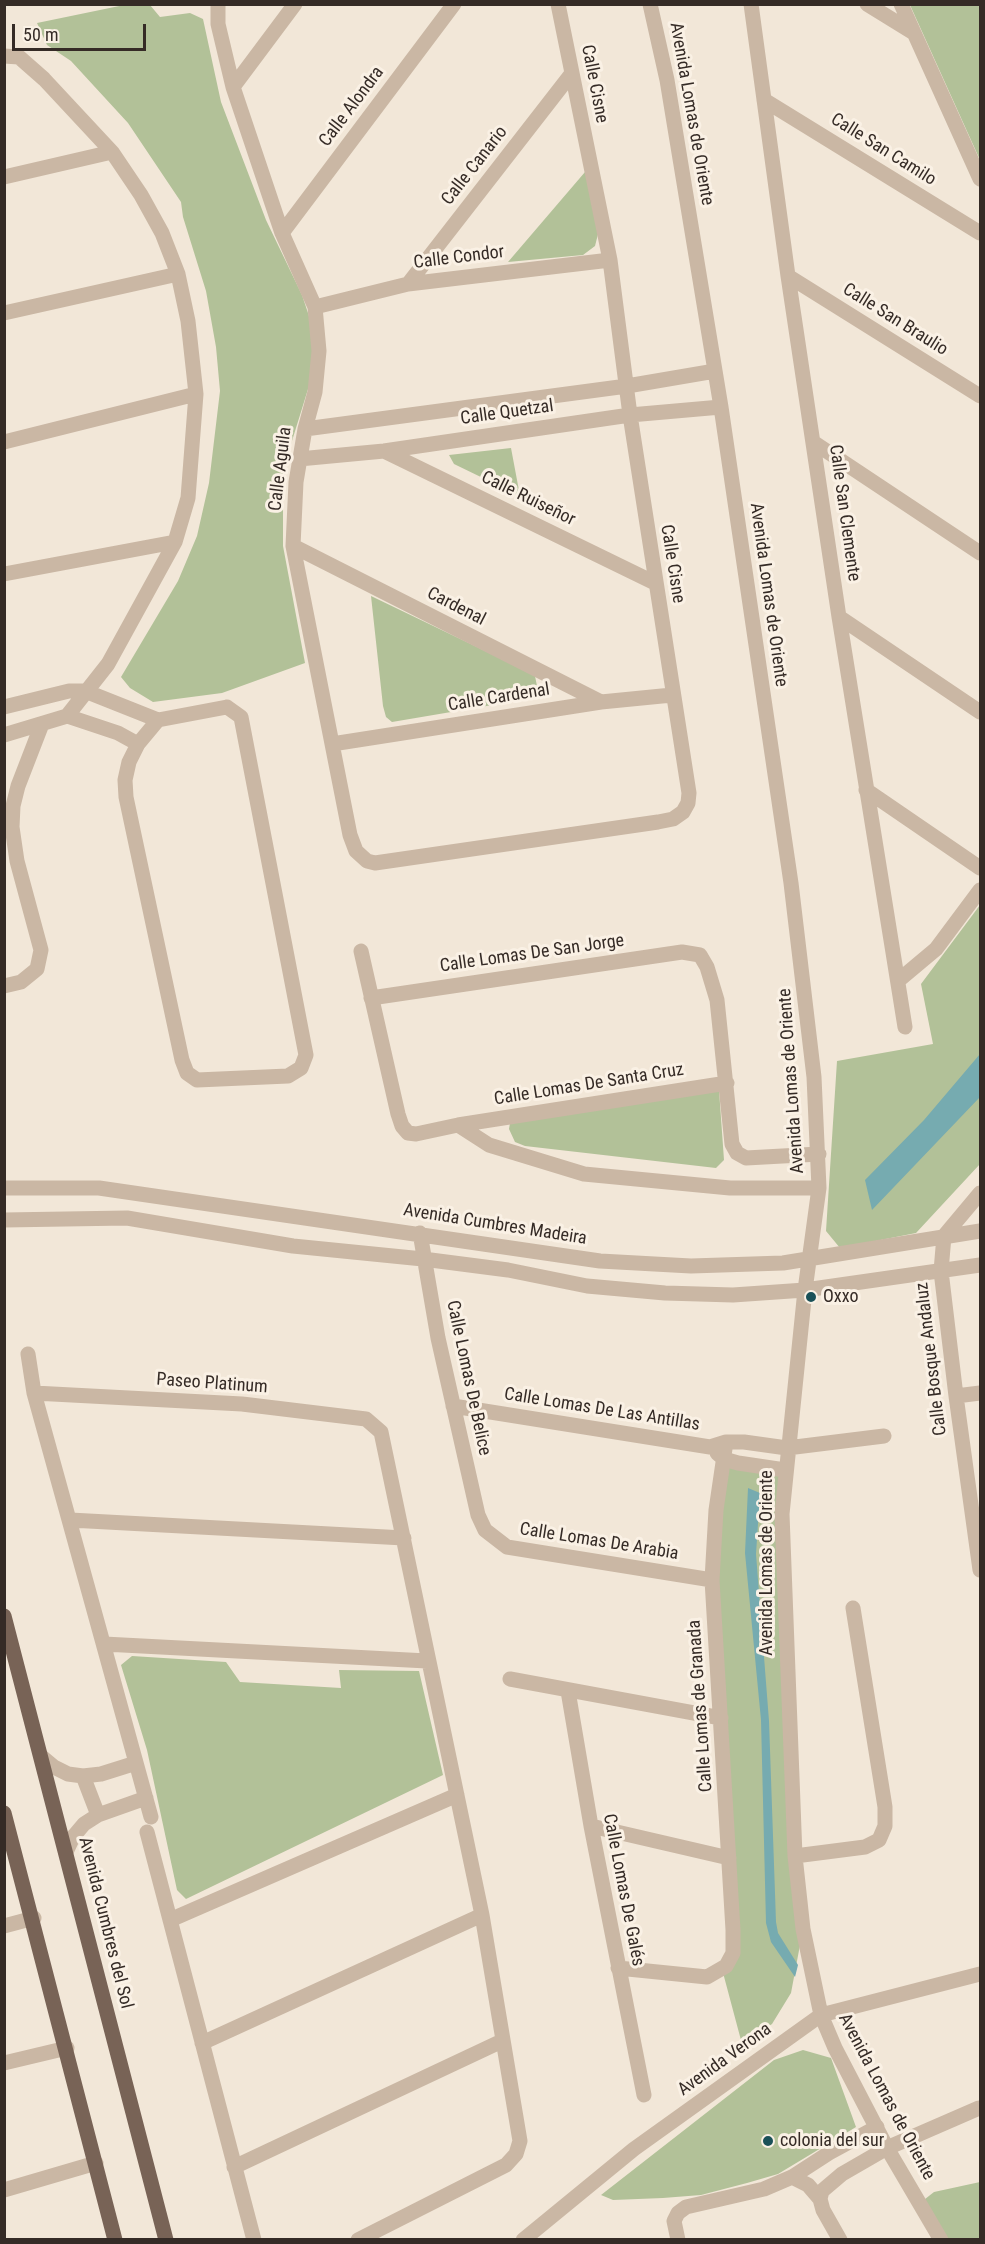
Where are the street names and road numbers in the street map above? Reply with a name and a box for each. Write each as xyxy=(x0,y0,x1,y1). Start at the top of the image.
street label: Avenida Lomas de Oriente xyxy=(664,21,718,207)
street label: Calle Cisne xyxy=(576,43,612,125)
street label: Calle Alondra xyxy=(315,63,389,151)
street label: Calle San Camilo xyxy=(826,109,940,191)
street label: Calle Canario xyxy=(437,122,513,210)
street label: Calle Condor xyxy=(412,242,506,274)
street label: Calle San Braulio xyxy=(838,279,952,361)
street label: Calle Quetzal xyxy=(459,396,555,430)
street label: Calle Aguila xyxy=(265,426,297,512)
street label: Calle San Clemente xyxy=(824,443,864,583)
street label: Calle Ruiseñor xyxy=(477,467,579,531)
street label: Avenida Lomas de Oriente xyxy=(744,502,792,688)
street label: Calle Cisne xyxy=(655,523,689,605)
street label: Cardenal xyxy=(423,583,489,631)
street label: Calle Cardenal xyxy=(447,679,551,717)
street label: Calle Lomas De San Jorge xyxy=(439,930,625,978)
street label: Avenida Lomas de Oriente xyxy=(775,988,809,1174)
street label: Calle Lomas De Santa Cruz xyxy=(493,1059,685,1111)
street label: Avenida Cumbres Madeira xyxy=(402,1200,588,1250)
street label: Calle Bosque Andaluz xyxy=(912,1281,952,1437)
street label: Calle Lomas De Belice xyxy=(441,1299,495,1457)
street label: Paseo Platinum xyxy=(156,1369,268,1399)
street label: Calle Lomas De Las Antillas xyxy=(503,1384,701,1436)
street label: Avenida Lomas de Oriente xyxy=(756,1470,778,1656)
street label: Calle Lomas De Arabia xyxy=(518,1519,680,1565)
street label: Calle Lomas de Granada xyxy=(684,1619,718,1793)
street label: Calle Lomas De Galés xyxy=(598,1812,648,1968)
street label: Avenida Cumbres del Sol xyxy=(73,1835,137,2011)
street label: Avenida Lomas de Oriente xyxy=(833,2010,939,2184)
street label: Avenida Verona xyxy=(674,2019,776,2101)

